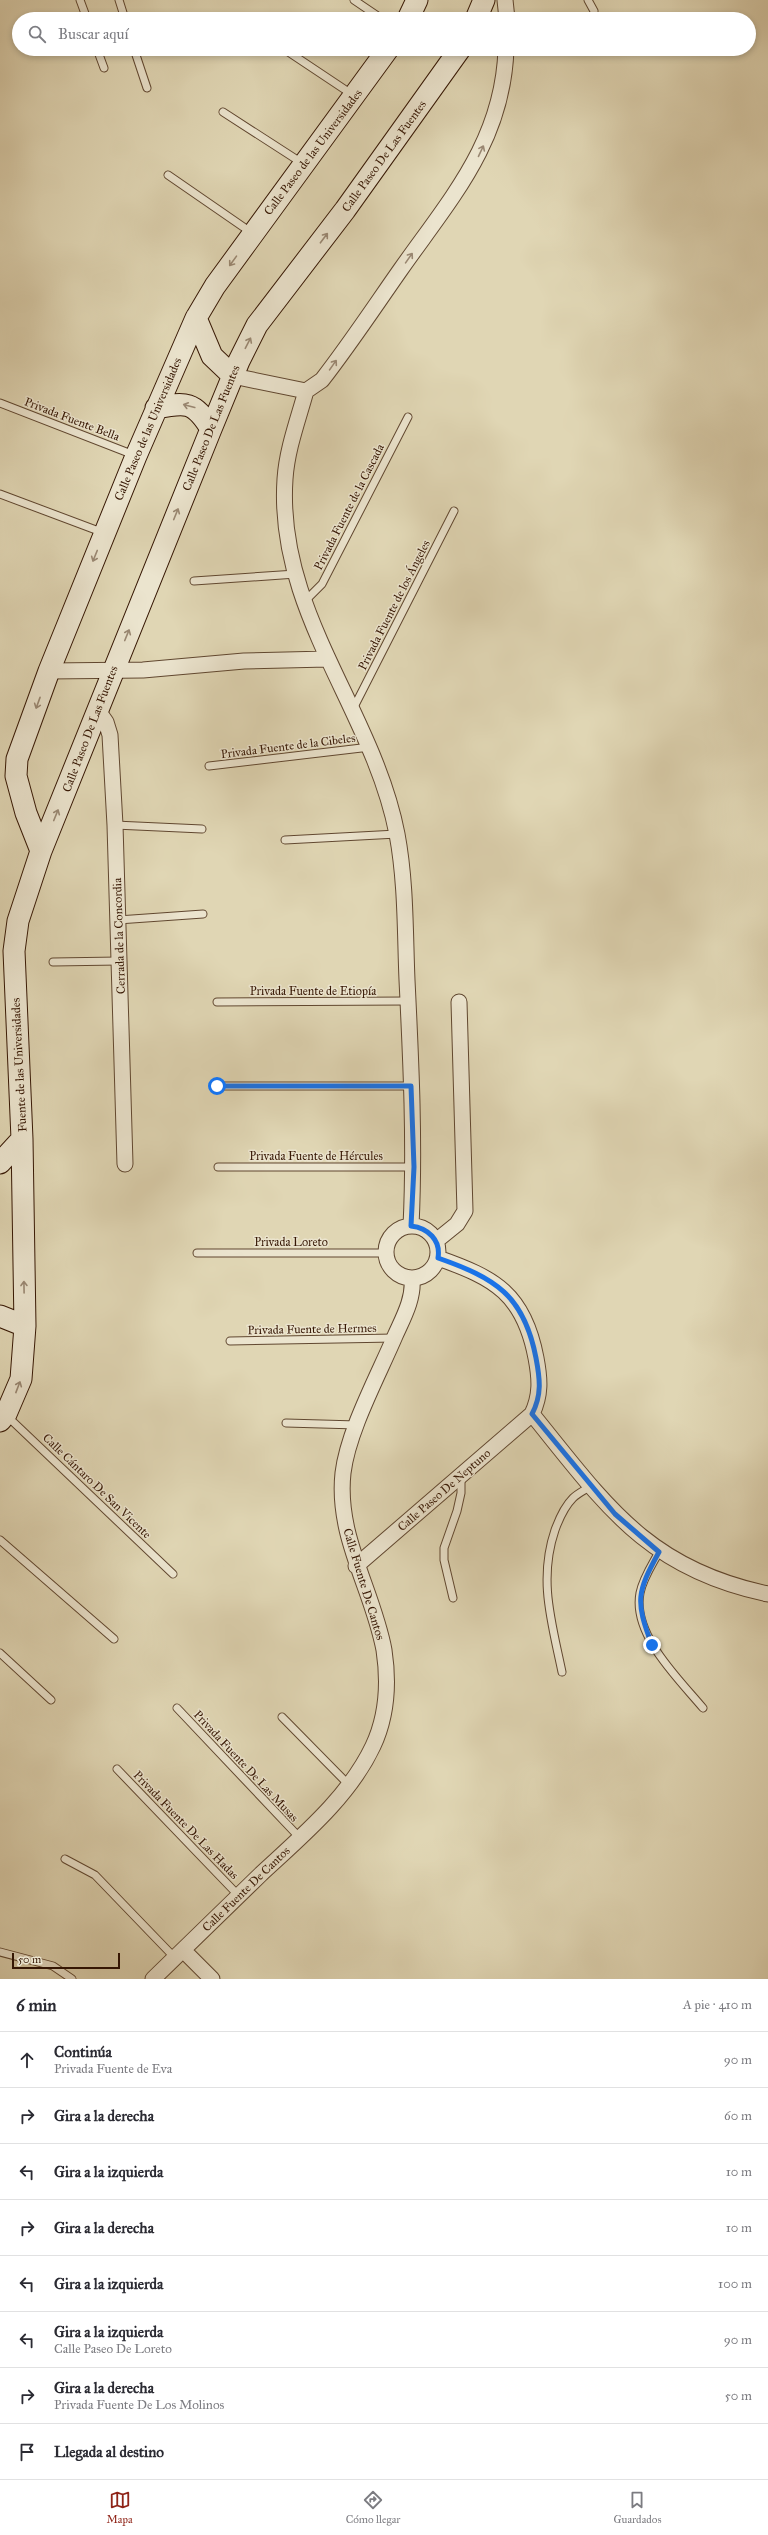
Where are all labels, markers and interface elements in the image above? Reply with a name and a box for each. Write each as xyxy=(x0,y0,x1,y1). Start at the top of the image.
search box xyxy=(12,12,756,56)
icon: search xyxy=(26,23,48,45)
text: Buscar aquí xyxy=(58,25,129,43)
street label: Calle Paseo de las Universidades xyxy=(261,86,365,218)
street label: Calle Paseo De Las Fuentes xyxy=(339,98,429,214)
one-way arrow xyxy=(478,145,485,157)
one-way arrow xyxy=(320,232,328,243)
one-way arrow xyxy=(405,253,413,264)
one-way arrow xyxy=(229,255,237,266)
one-way arrow xyxy=(245,337,253,349)
street label: Calle Paseo de las Universidades xyxy=(111,355,185,503)
one-way arrow xyxy=(329,359,337,370)
street label: Calle Paseo De Las Fuentes xyxy=(179,363,243,493)
street label: Privada Fuente Bella xyxy=(22,394,122,444)
one-way arrow xyxy=(182,402,195,409)
street label: Privada Fuente de la Cascada xyxy=(311,441,387,572)
one-way arrow xyxy=(173,509,180,521)
street label: Privada Fuente de los Ángeles xyxy=(354,537,434,673)
one-way arrow xyxy=(90,549,98,561)
one-way arrow xyxy=(123,629,131,641)
street label: Calle Paseo De Las Fuentes xyxy=(59,664,121,794)
one-way arrow xyxy=(33,696,41,708)
street label: Privada Fuente de la Cibeles xyxy=(220,731,356,761)
one-way arrow xyxy=(53,810,60,822)
street label: Cerrada de la Concordia xyxy=(110,877,128,994)
street label: Privada Fuente de Etiopía xyxy=(250,984,377,998)
street label: Fuente de las Universidades xyxy=(8,998,30,1132)
route start xyxy=(208,1077,226,1095)
street label: Privada Fuente de Hércules xyxy=(249,1149,383,1163)
street label: Privada Loreto xyxy=(254,1235,328,1249)
one-way arrow xyxy=(20,1281,28,1294)
street label: Privada Fuente de Hermes xyxy=(247,1321,377,1337)
one-way arrow xyxy=(15,1381,23,1393)
street label: Calle Cántaro De San Vicente xyxy=(40,1431,154,1541)
street label: Calle Paseo De Neptuno xyxy=(395,1446,493,1534)
street label: Calle Fuente De Cantos xyxy=(340,1526,388,1642)
route end xyxy=(643,1636,661,1654)
street label: Privada Fuente De Las Musas xyxy=(191,1708,301,1824)
street label: Privada Fuente De Las Hadas xyxy=(131,1768,241,1882)
street label: Calle Fuente De Cantos xyxy=(199,1844,293,1934)
scale bar xyxy=(12,1951,120,1970)
text: 50 m xyxy=(18,1953,41,1966)
text: 6 min xyxy=(16,1995,57,2016)
text: A pie · 410 m xyxy=(683,1997,752,2013)
text: Continúa xyxy=(54,2043,112,2061)
icon: ahead xyxy=(16,2049,38,2071)
text: 90 m xyxy=(724,2052,752,2068)
text: Privada Fuente de Eva xyxy=(54,2061,172,2077)
icon: right xyxy=(16,2105,38,2127)
text: Gira a la derecha xyxy=(54,2107,154,2125)
text: 60 m xyxy=(724,2108,752,2124)
icon: left xyxy=(16,2161,38,2183)
text: Gira a la izquierda xyxy=(54,2163,163,2181)
text: 10 m xyxy=(726,2164,752,2180)
icon: right xyxy=(16,2217,38,2239)
text: Gira a la derecha xyxy=(54,2219,154,2237)
text: 10 m xyxy=(726,2220,752,2236)
icon: left xyxy=(16,2273,38,2295)
text: Gira a la izquierda xyxy=(54,2275,163,2293)
text: 100 m xyxy=(718,2276,752,2292)
text: Gira a la izquierda xyxy=(54,2323,163,2341)
icon: left xyxy=(16,2329,38,2351)
text: 90 m xyxy=(724,2332,752,2348)
text: Calle Paseo De Loreto xyxy=(54,2341,172,2357)
text: Gira a la derecha xyxy=(54,2379,154,2397)
icon: right xyxy=(16,2385,38,2407)
text: 50 m xyxy=(725,2388,752,2404)
text: Privada Fuente De Los Molinos xyxy=(54,2397,224,2413)
icon: arrive xyxy=(16,2441,38,2463)
text: Llegada al destino xyxy=(54,2443,164,2461)
tab: Mapa xyxy=(107,2489,133,2526)
tab: Cómo llegar xyxy=(346,2489,400,2526)
tab: Guardados xyxy=(613,2489,661,2526)

